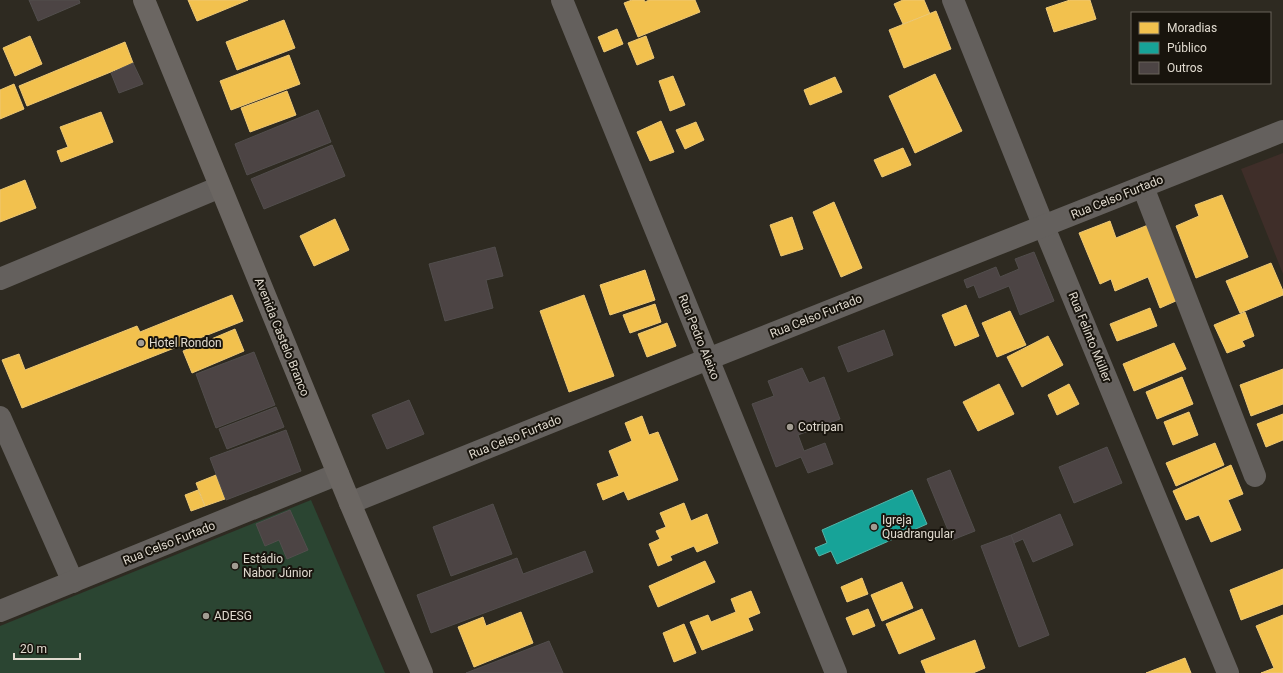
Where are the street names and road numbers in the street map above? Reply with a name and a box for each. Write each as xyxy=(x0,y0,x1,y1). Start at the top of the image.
street label: Rua Celso Furtado xyxy=(1069,172,1165,222)
street label: Avenida Castelo Branco xyxy=(252,276,312,398)
street label: Rua Felinto Müller xyxy=(1066,290,1114,384)
street label: Rua Celso Furtado xyxy=(768,291,864,341)
street label: Rua Pedro Aleixo xyxy=(676,292,723,382)
street label: Rua Celso Furtado xyxy=(467,412,563,462)
street label: Rua Celso Furtado xyxy=(121,518,217,568)

